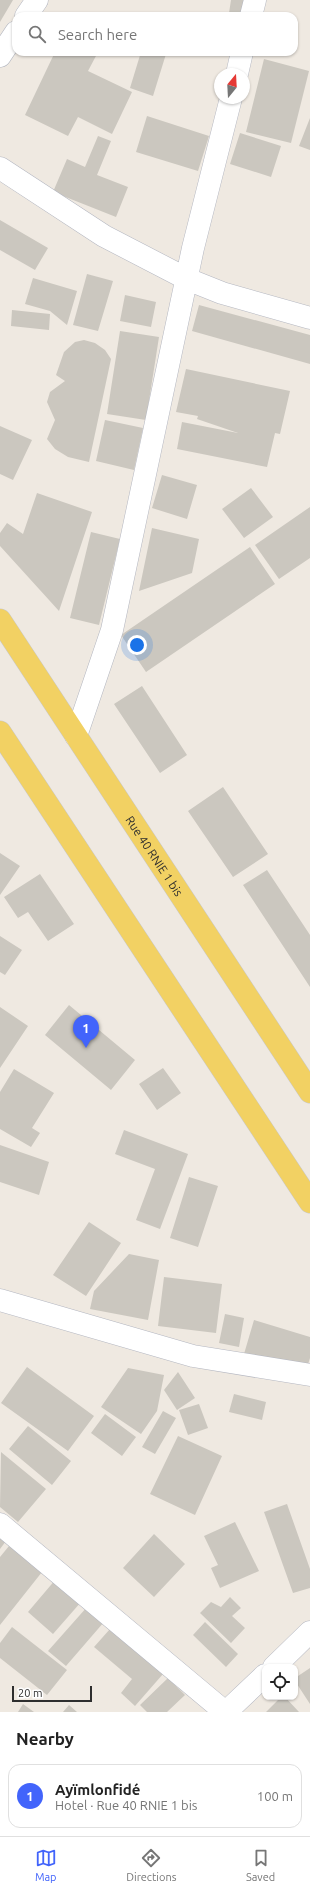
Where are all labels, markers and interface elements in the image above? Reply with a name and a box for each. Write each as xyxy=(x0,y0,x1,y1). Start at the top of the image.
search box xyxy=(12,12,298,56)
icon: search xyxy=(26,23,48,45)
text: Search here xyxy=(58,26,137,43)
north arrow xyxy=(214,68,250,104)
your location xyxy=(127,635,147,655)
street label: Rue 40 RNIE 1 bis xyxy=(124,813,186,898)
pin: 1 xyxy=(73,1015,99,1048)
map controls xyxy=(262,1664,298,1700)
button: locate xyxy=(262,1664,298,1700)
scale bar xyxy=(12,1684,92,1703)
text: 20 m xyxy=(18,1687,42,1699)
text: Nearby xyxy=(16,1729,74,1748)
text: Ayïmlonfidé xyxy=(55,1781,140,1798)
text: 1 xyxy=(26,1789,34,1803)
text: 100 m xyxy=(257,1789,293,1803)
text: Hotel · Rue 40 RNIE 1 bis xyxy=(55,1798,198,1812)
tab: Map xyxy=(35,1847,57,1883)
tab: Directions xyxy=(126,1847,176,1883)
tab: Saved xyxy=(246,1847,275,1883)

